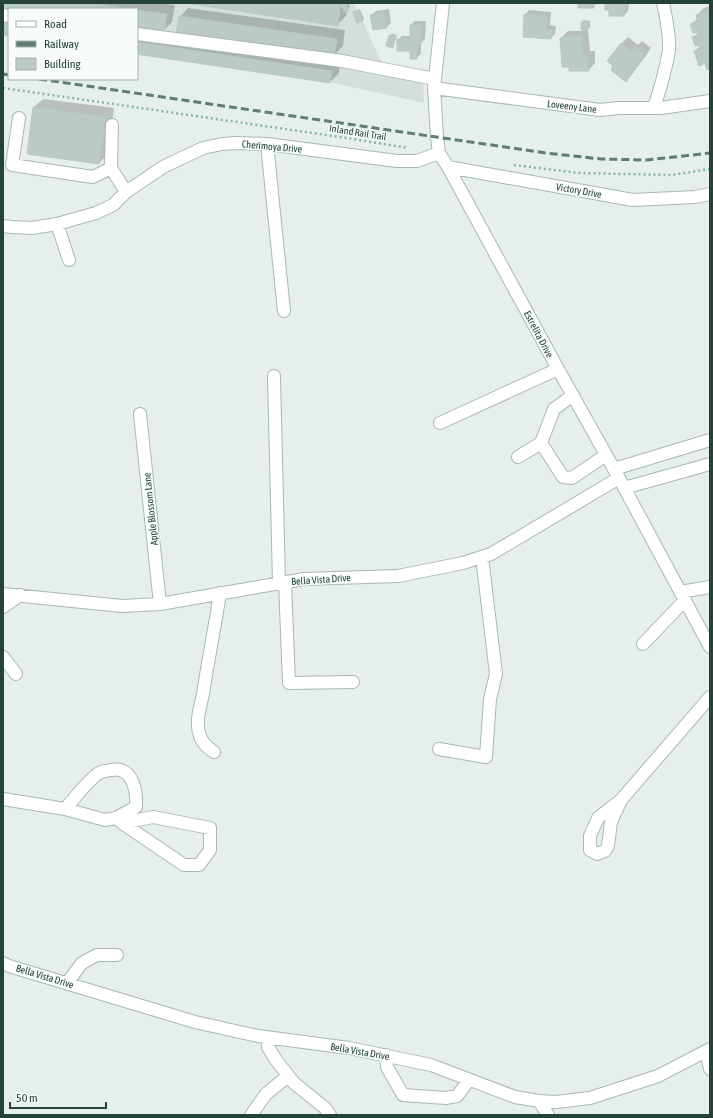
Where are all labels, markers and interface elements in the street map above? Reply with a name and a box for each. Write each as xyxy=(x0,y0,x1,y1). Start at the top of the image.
legend xyxy=(8,8,138,80)
text: Road xyxy=(44,17,67,31)
text: Railway xyxy=(44,37,79,51)
text: Building xyxy=(44,57,82,71)
street label: Loveeny Lane xyxy=(547,98,598,115)
street label: Inland Rail Trail xyxy=(329,123,388,142)
street label: Cherimoya Drive xyxy=(241,138,303,155)
street label: Victory Drive xyxy=(555,181,603,200)
street label: Estrelita Drive xyxy=(522,309,556,360)
street label: Apple Blossom Lane xyxy=(141,472,160,546)
street label: Bella Vista Drive xyxy=(291,572,352,587)
street label: Bella Vista Drive xyxy=(15,962,75,991)
street label: Bella Vista Drive xyxy=(330,1041,391,1062)
scale bar xyxy=(10,1084,106,1110)
text: 50 m xyxy=(16,1091,38,1105)

